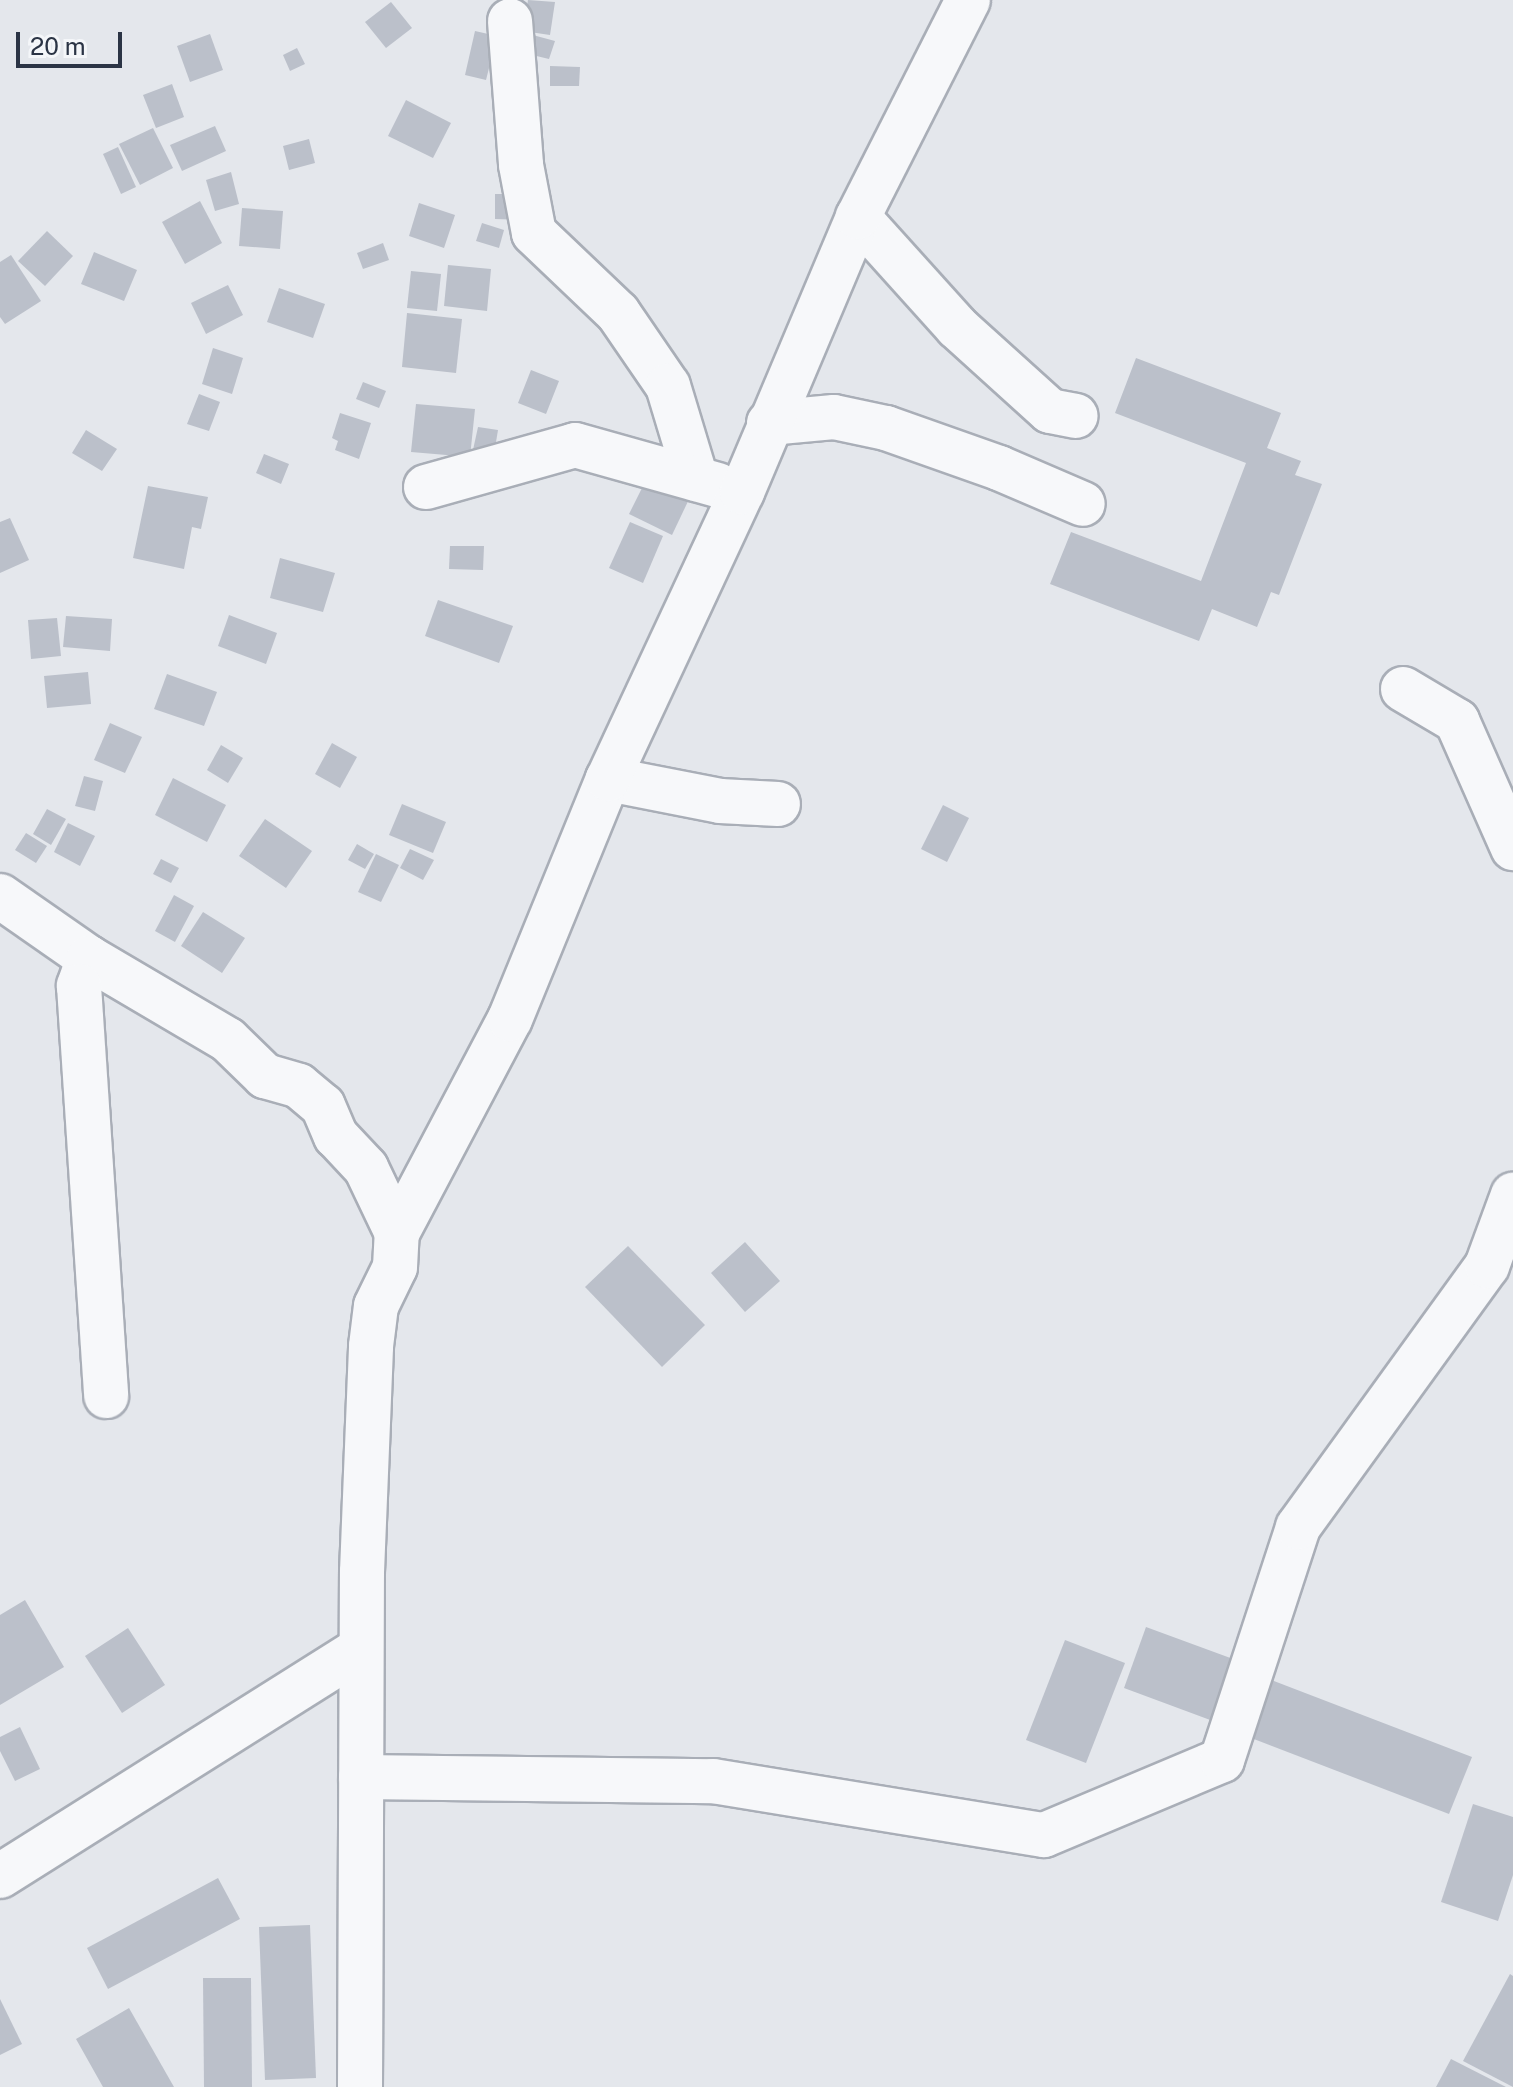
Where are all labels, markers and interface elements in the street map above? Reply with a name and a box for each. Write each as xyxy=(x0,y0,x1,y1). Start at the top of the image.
scale bar xyxy=(20,16,126,66)
text: 20 m xyxy=(30,32,86,60)

